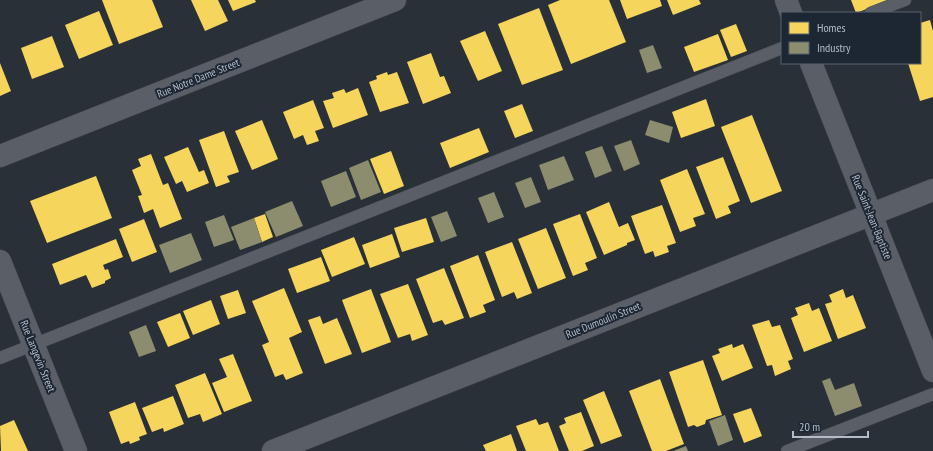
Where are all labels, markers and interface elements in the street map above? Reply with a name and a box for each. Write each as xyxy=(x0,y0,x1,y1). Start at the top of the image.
legend xyxy=(781,12,921,64)
text: Homes xyxy=(817,20,845,35)
text: Industry xyxy=(817,40,851,55)
street label: Rue Notre Dame Street xyxy=(155,55,241,101)
street label: Rue Saint-Jean-Baptiste xyxy=(849,173,895,262)
street label: Rue Dumoulin Street xyxy=(564,299,642,341)
street label: Rue Langevin Street xyxy=(17,318,59,394)
scale bar xyxy=(793,413,868,439)
text: 20 m xyxy=(799,419,820,434)

